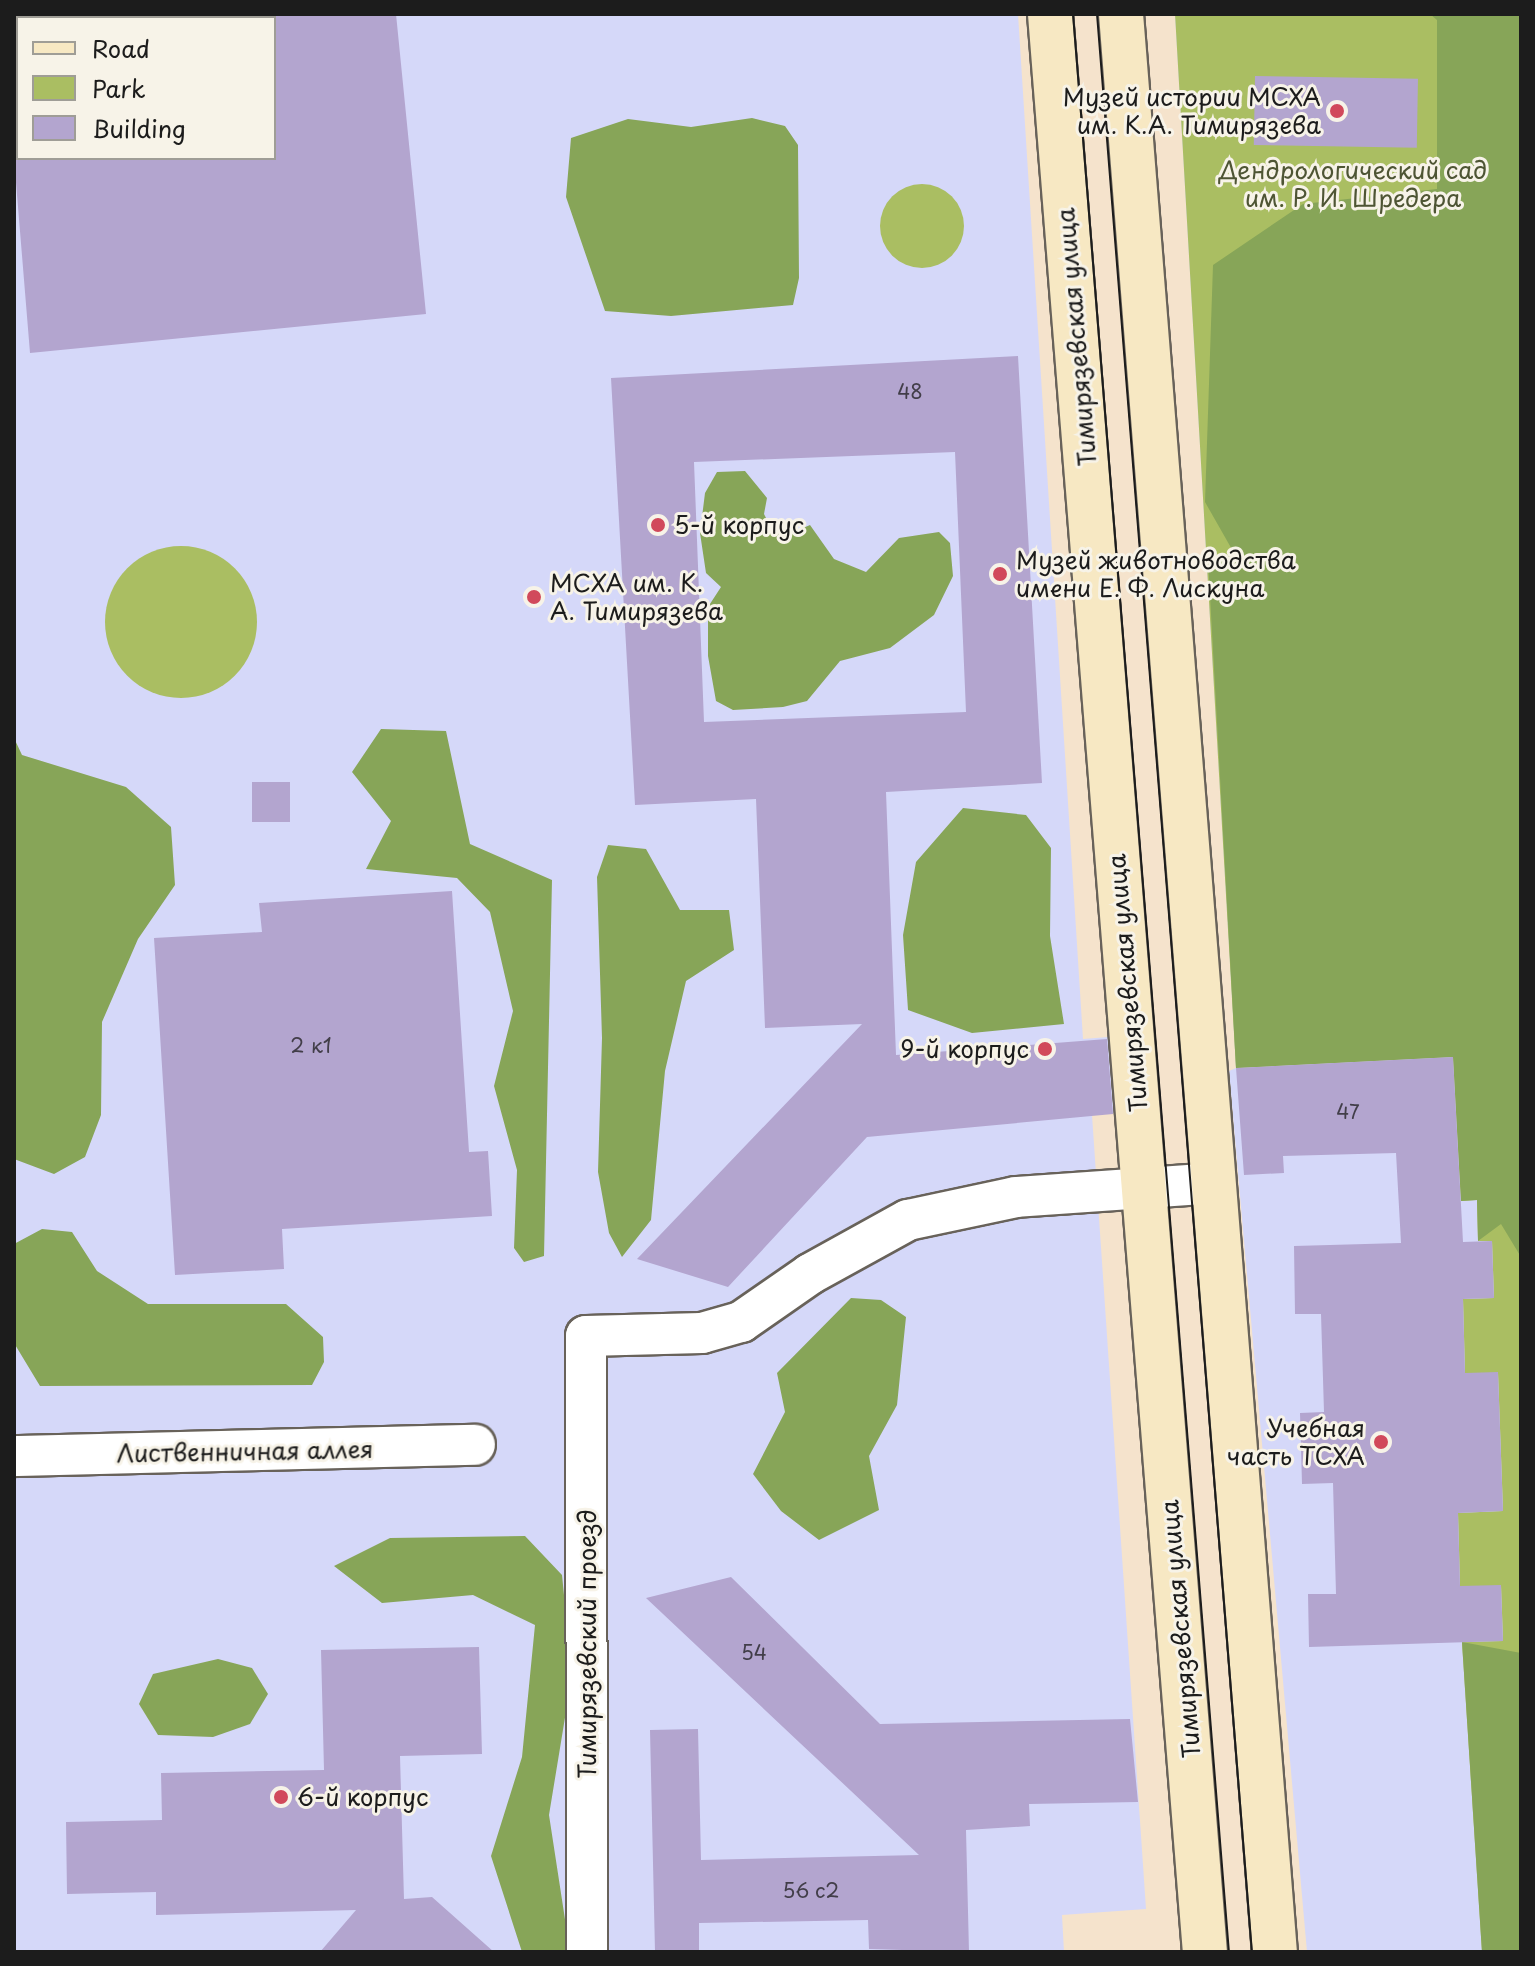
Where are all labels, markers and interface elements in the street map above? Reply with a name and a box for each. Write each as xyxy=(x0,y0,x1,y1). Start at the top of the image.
legend xyxy=(16,16,276,160)
text: Road xyxy=(92,30,150,66)
text: Park xyxy=(92,70,146,106)
place label: Музей истории МСХА им. К.А. Тимирязева xyxy=(1063,83,1321,139)
marker: Музей истории МСХА им. К.А. Тимирязева xyxy=(1328,102,1346,120)
text: Building xyxy=(92,110,186,146)
park label: Дендрологический сад им. Р. И. Шредера xyxy=(1218,156,1488,212)
street label: Тимирязевская улица xyxy=(1050,206,1102,468)
house number: 48 xyxy=(897,379,923,403)
place label: 5-й корпус xyxy=(674,511,805,539)
marker: 5-й корпус xyxy=(649,516,667,534)
place label: Музей животноводства имени Е. Ф. Лискуна xyxy=(1016,546,1297,602)
marker: Музей животноводства имени Е. Ф. Лискуна xyxy=(991,565,1009,583)
place label: МСХА им. К. А. Тимирязева xyxy=(550,569,723,625)
marker: МСХА им. К. А. Тимирязева xyxy=(525,588,543,606)
street label: Тимирязевская улица xyxy=(1101,852,1153,1114)
house number: 2 к1 xyxy=(290,1033,332,1057)
place label: 9-й корпус xyxy=(900,1035,1029,1063)
marker: 9-й корпус xyxy=(1036,1040,1054,1058)
house number: 47 xyxy=(1336,1099,1360,1123)
place label: Учебная часть ТСХА xyxy=(1226,1414,1365,1470)
marker: Учебная часть ТСХА xyxy=(1372,1433,1390,1451)
street label: Лиственничная аллея xyxy=(116,1434,374,1468)
street label: Тимирязевская улица xyxy=(1154,1498,1206,1760)
street label: Тимирязевский проезд xyxy=(573,1509,601,1779)
house number: 54 xyxy=(741,1640,767,1664)
place label: 6-й корпус xyxy=(297,1783,429,1811)
marker: 6-й корпус xyxy=(272,1788,290,1806)
house number: 56 с2 xyxy=(782,1878,840,1902)

